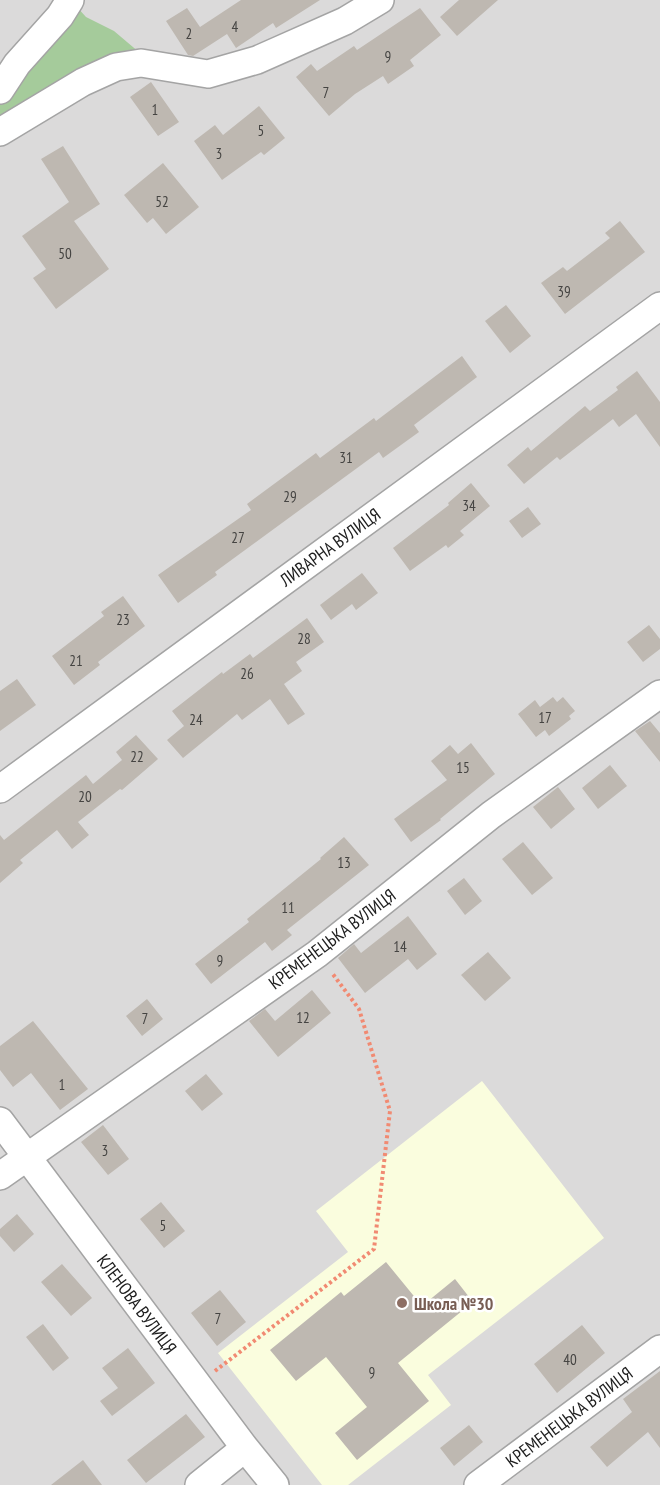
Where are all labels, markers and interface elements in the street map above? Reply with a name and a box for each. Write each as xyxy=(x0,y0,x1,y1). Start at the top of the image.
house number: 4 xyxy=(232,17,239,36)
house number: 2 xyxy=(186,24,192,43)
house number: 9 xyxy=(385,47,391,66)
house number: 7 xyxy=(323,83,329,102)
house number: 1 xyxy=(152,100,158,119)
house number: 5 xyxy=(258,121,264,140)
house number: 3 xyxy=(216,144,222,163)
house number: 52 xyxy=(155,192,169,211)
house number: 50 xyxy=(58,244,72,263)
house number: 39 xyxy=(557,282,571,301)
house number: 31 xyxy=(339,448,353,467)
house number: 29 xyxy=(283,487,297,506)
house number: 34 xyxy=(462,496,476,515)
street label: ЛИВАРНА ВУЛИЦЯ xyxy=(274,503,385,592)
house number: 27 xyxy=(231,528,245,547)
house number: 23 xyxy=(116,610,130,629)
house number: 28 xyxy=(297,629,311,648)
house number: 21 xyxy=(69,651,83,670)
house number: 26 xyxy=(240,664,254,683)
house number: 17 xyxy=(538,708,552,727)
house number: 24 xyxy=(189,710,203,729)
house number: 22 xyxy=(130,747,144,766)
house number: 15 xyxy=(456,758,470,777)
house number: 20 xyxy=(78,787,92,806)
house number: 13 xyxy=(337,853,351,872)
street label: КРЕМЕНЕЦЬКА ВУЛИЦЯ xyxy=(264,884,400,994)
house number: 11 xyxy=(281,898,295,917)
house number: 14 xyxy=(393,937,407,956)
house number: 9 xyxy=(217,951,223,970)
house number: 12 xyxy=(296,1008,310,1027)
house number: 7 xyxy=(142,1009,148,1028)
house number: 1 xyxy=(59,1075,65,1094)
house number: 3 xyxy=(102,1141,108,1160)
house number: 5 xyxy=(160,1216,166,1235)
street label: КЛЕНОВА ВУЛИЦЯ xyxy=(92,1250,182,1358)
place label: Школа №30 xyxy=(414,1292,493,1315)
marker: Школа №30 xyxy=(395,1296,409,1310)
house number: 7 xyxy=(215,1309,221,1328)
house number: 40 xyxy=(563,1350,577,1369)
street label: КРЕМЕНЕЦЬКА ВУЛИЦЯ xyxy=(501,1362,637,1472)
house number: 9 xyxy=(369,1363,375,1382)

